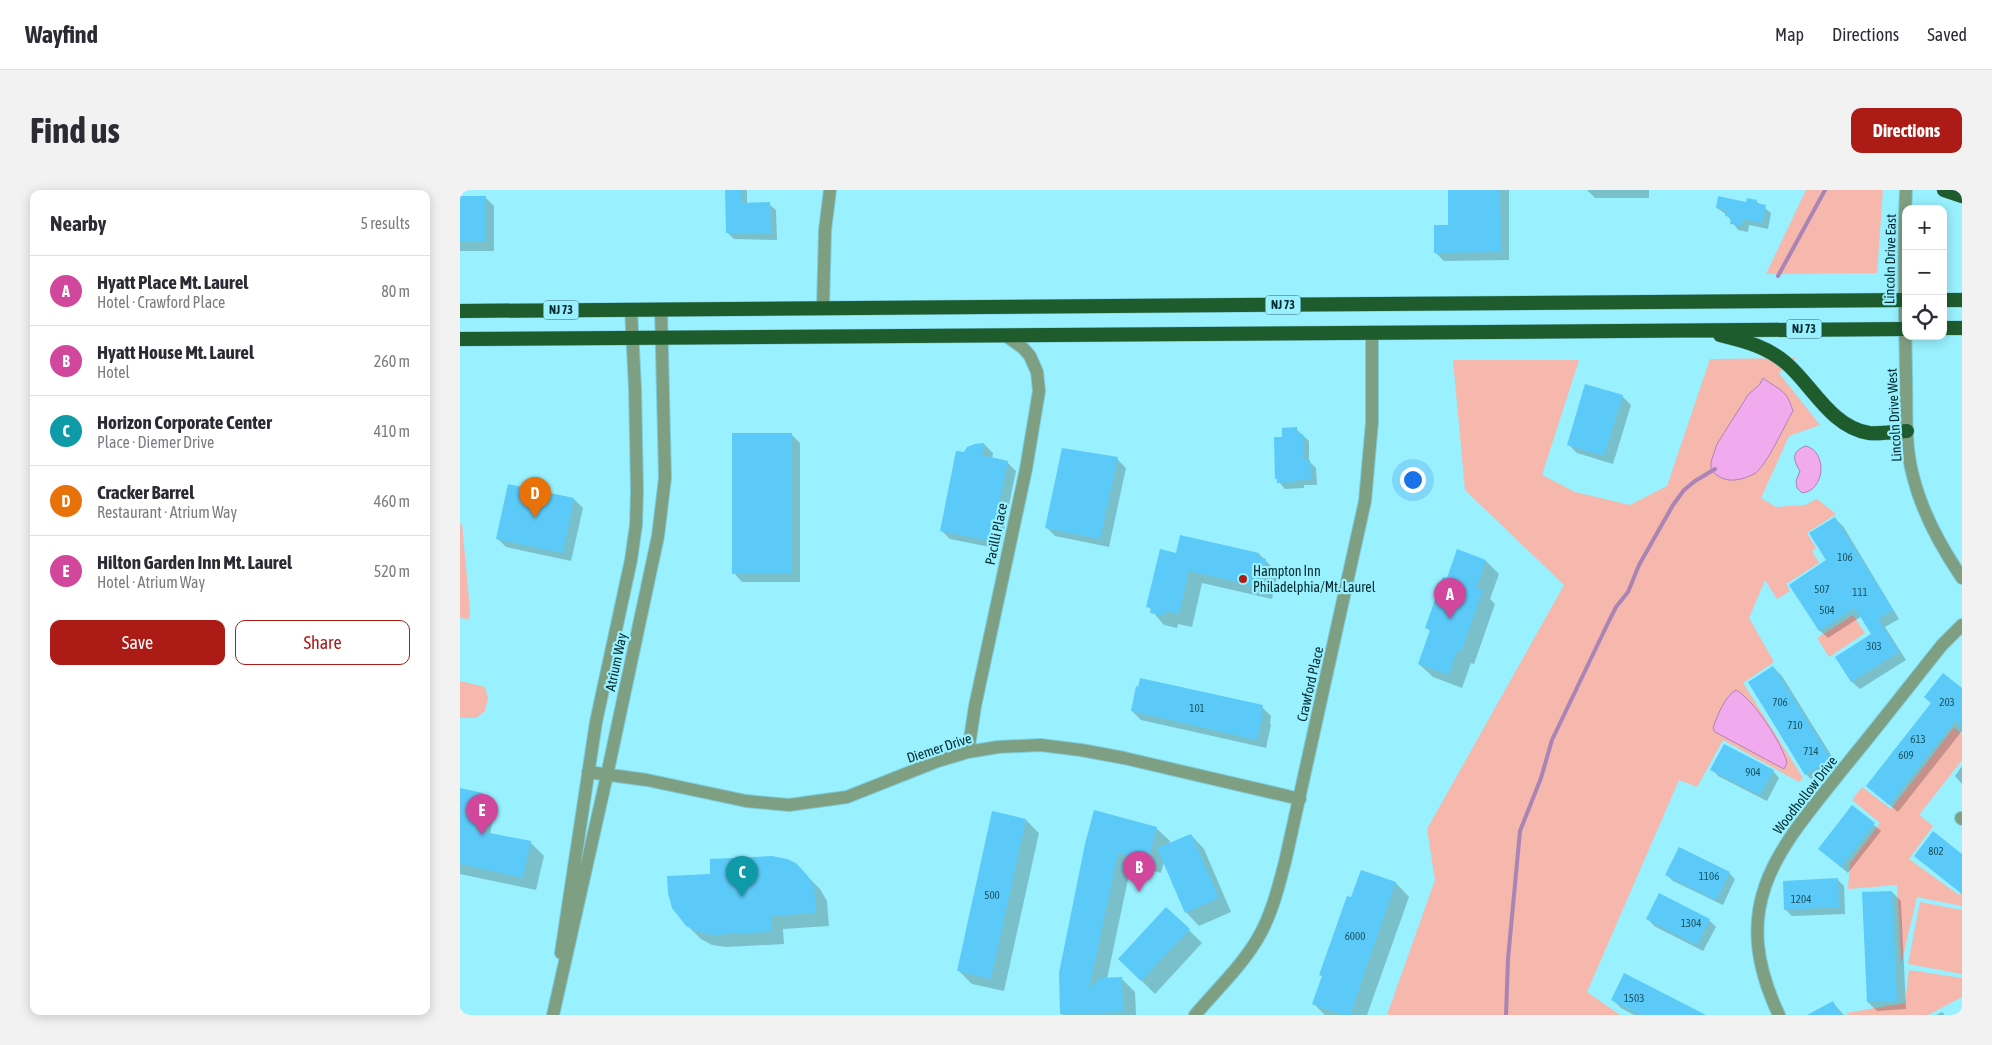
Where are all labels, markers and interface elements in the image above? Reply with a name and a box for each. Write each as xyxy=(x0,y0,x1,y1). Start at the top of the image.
text: Wayfind xyxy=(25,21,98,48)
text: Map xyxy=(1775,24,1804,45)
text: Directions xyxy=(1832,24,1899,45)
text: Saved xyxy=(1927,24,1967,45)
button: Directions xyxy=(1851,108,1962,153)
text: Find us xyxy=(30,110,120,150)
map controls xyxy=(1902,205,1947,340)
button: + xyxy=(1902,205,1947,250)
text: Nearby xyxy=(50,211,106,235)
text: 5 results xyxy=(360,214,410,232)
street label: Lincoln Drive East xyxy=(1881,214,1899,304)
button: − xyxy=(1902,250,1947,295)
text: Hyatt Place Mt. Laurel xyxy=(97,271,248,293)
text: A xyxy=(62,282,70,300)
text: 80 m xyxy=(381,282,410,300)
text: Hotel · Crawford Place xyxy=(97,293,225,311)
button: locate xyxy=(1902,295,1947,340)
road number: NJ 73 xyxy=(1266,296,1300,314)
road number: NJ 73 xyxy=(544,300,578,320)
road number: NJ 73 xyxy=(1786,320,1822,338)
text: Hyatt House Mt. Laurel xyxy=(97,341,254,363)
text: B xyxy=(62,352,70,370)
text: 260 m xyxy=(374,352,410,370)
text: Hotel xyxy=(97,363,130,381)
street label: Lincoln Drive West xyxy=(1884,368,1904,462)
text: Horizon Corporate Center xyxy=(97,411,272,433)
text: C xyxy=(62,422,70,440)
text: 410 m xyxy=(374,422,410,440)
text: Place · Diemer Drive xyxy=(97,433,214,451)
your location xyxy=(1400,467,1426,493)
pin: D xyxy=(519,477,551,518)
text: Cracker Barrel xyxy=(97,481,194,503)
text: D xyxy=(62,492,70,510)
text: 460 m xyxy=(374,492,410,510)
street label: Pacilli Place xyxy=(982,502,1010,566)
text: Restaurant · Atrium Way xyxy=(97,503,237,521)
text: Hilton Garden Inn Mt. Laurel xyxy=(97,551,292,573)
house number: 106 xyxy=(1837,551,1853,563)
text: E xyxy=(63,562,69,580)
text: 520 m xyxy=(374,562,410,580)
place label: Hampton Inn Philadelphia/Mt. Laurel xyxy=(1253,563,1376,595)
text: Hotel · Atrium Way xyxy=(97,573,205,591)
marker: Hampton Inn Philadelphia/Mt. Laurel xyxy=(1237,573,1249,585)
pin: A xyxy=(1434,578,1466,619)
house number: 507 xyxy=(1814,583,1830,595)
house number: 111 xyxy=(1852,586,1868,598)
house number: 504 xyxy=(1819,604,1835,616)
button: Save xyxy=(50,620,225,665)
button: Share xyxy=(235,620,410,665)
street label: Atrium Way xyxy=(602,631,630,693)
house number: 303 xyxy=(1866,640,1882,652)
street label: Crawford Place xyxy=(1294,645,1326,723)
house number: 706 xyxy=(1772,696,1788,708)
house number: 203 xyxy=(1939,696,1955,708)
house number: 101 xyxy=(1189,702,1205,714)
house number: 710 xyxy=(1787,719,1803,731)
street label: Diemer Drive xyxy=(905,730,973,766)
house number: 613 xyxy=(1910,733,1926,745)
house number: 714 xyxy=(1803,745,1819,757)
house number: 609 xyxy=(1898,749,1914,761)
street label: Woodhollow Drive xyxy=(1770,753,1840,837)
house number: 904 xyxy=(1745,766,1761,778)
pin: E xyxy=(466,794,498,835)
house number: 802 xyxy=(1928,845,1944,857)
pin: B xyxy=(1123,851,1155,892)
pin: C xyxy=(726,856,758,897)
house number: 1106 xyxy=(1699,870,1719,882)
house number: 500 xyxy=(984,889,1000,901)
house number: 1204 xyxy=(1791,893,1811,905)
house number: 1304 xyxy=(1681,917,1701,929)
house number: 6000 xyxy=(1345,930,1365,942)
house number: 1503 xyxy=(1624,992,1644,1004)

